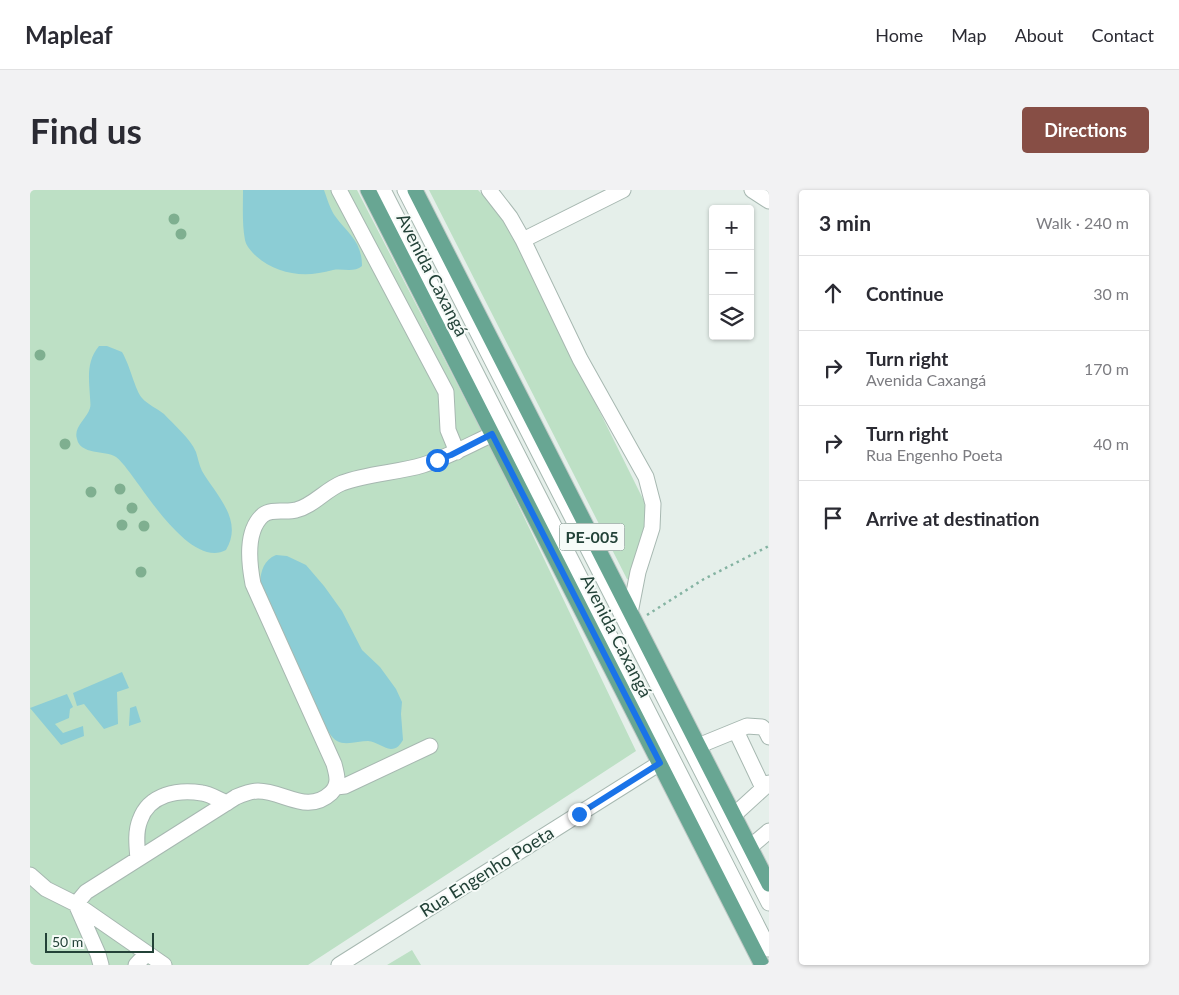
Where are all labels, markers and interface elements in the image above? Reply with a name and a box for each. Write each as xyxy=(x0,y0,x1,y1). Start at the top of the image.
text: Mapleaf xyxy=(25,20,113,49)
text: Home xyxy=(875,24,923,46)
text: Map xyxy=(951,24,987,46)
text: About xyxy=(1015,24,1064,46)
text: Contact xyxy=(1092,24,1154,46)
button: Directions xyxy=(1022,107,1149,153)
text: Find us xyxy=(30,109,142,151)
map controls xyxy=(709,205,754,340)
button: + xyxy=(709,205,754,250)
street label: Avenida Caxangá xyxy=(392,209,473,340)
text: 3 min xyxy=(819,210,871,235)
text: Walk · 240 m xyxy=(1036,213,1129,232)
button: − xyxy=(709,250,754,295)
icon: ahead xyxy=(819,279,847,307)
text: Continue xyxy=(866,282,944,305)
text: 30 m xyxy=(1093,284,1129,303)
button: layers xyxy=(709,295,754,340)
text: Turn right xyxy=(866,347,948,370)
icon: right xyxy=(819,354,847,382)
text: 170 m xyxy=(1084,359,1129,378)
text: Avenida Caxangá xyxy=(866,370,986,389)
text: Turn right xyxy=(866,422,948,445)
icon: right xyxy=(819,429,847,457)
text: 40 m xyxy=(1093,434,1129,453)
text: Rua Engenho Poeta xyxy=(866,445,1003,464)
route start xyxy=(426,449,449,472)
icon: arrive xyxy=(819,504,847,532)
text: Arrive at destination xyxy=(866,507,1039,530)
road number: PE-005 xyxy=(560,524,624,551)
street label: Avenida Caxangá xyxy=(576,570,657,701)
route end xyxy=(568,803,591,826)
street label: Rua Engenho Poeta xyxy=(415,821,557,921)
scale bar xyxy=(45,930,154,953)
text: 50 m xyxy=(52,933,83,950)

